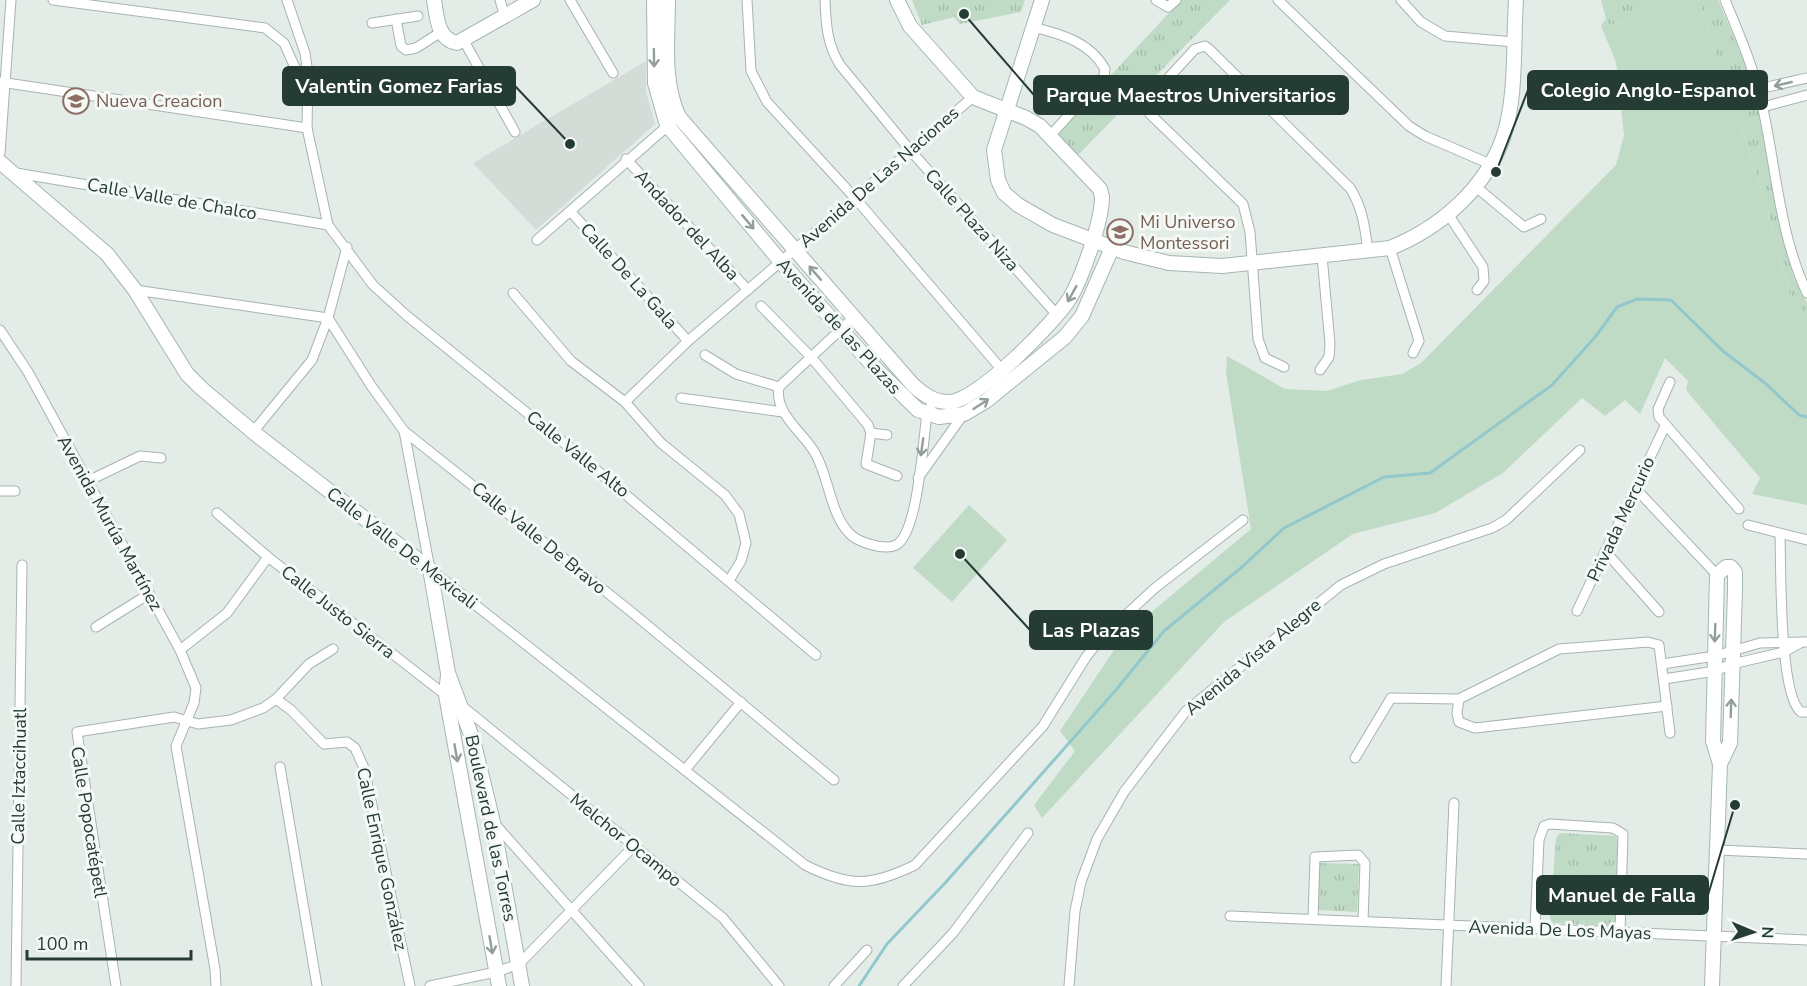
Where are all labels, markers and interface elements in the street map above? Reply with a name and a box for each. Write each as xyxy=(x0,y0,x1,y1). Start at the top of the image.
one-way arrow xyxy=(649,48,660,68)
callout: Valentin Gomez Farias xyxy=(283,67,515,105)
callout: Colegio Anglo-Espanol xyxy=(1528,71,1767,109)
text: Valentin Gomez Farias xyxy=(294,73,503,100)
callout: Parque Maestros Universitarios xyxy=(1034,76,1348,114)
text: Colegio Anglo-Espanol xyxy=(1540,77,1756,104)
one-way arrow xyxy=(1773,78,1792,90)
text: Parque Maestros Universitarios xyxy=(1046,82,1336,109)
school or university icon: Nueva Creacion xyxy=(61,86,91,116)
place label: Nueva Creacion xyxy=(96,89,222,113)
street label: Avenida De Las Naciones xyxy=(794,101,964,253)
street label: Andador del Alba xyxy=(629,164,745,286)
street label: Calle Plaza Niza xyxy=(920,164,1024,276)
street label: Calle Valle de Chalco xyxy=(85,172,259,226)
place label: Mi Universo Montessori xyxy=(1140,210,1235,255)
one-way arrow xyxy=(741,214,754,230)
school or university icon: Mi Universo Montessori xyxy=(1105,217,1135,247)
street label: Calle De La Gala xyxy=(575,218,683,334)
street label: Avenida de las Plazas xyxy=(771,253,907,399)
one-way arrow xyxy=(808,266,822,281)
one-way arrow xyxy=(1065,285,1077,302)
one-way arrow xyxy=(972,397,989,409)
street label: Calle Valle Alto xyxy=(521,405,635,503)
street label: Avenida Murúa Martínez xyxy=(52,431,168,615)
one-way arrow xyxy=(916,437,927,456)
street label: Privada Mercurio xyxy=(1581,453,1661,585)
street label: Calle Valle De Bravo xyxy=(467,476,611,600)
street label: Calle Valle De Mexicali xyxy=(322,482,482,614)
street label: Calle Justo Sierra xyxy=(276,560,400,664)
street label: Avenida Vista Alegre xyxy=(1180,593,1326,721)
callout: Las Plazas xyxy=(1030,611,1152,649)
text: Las Plazas xyxy=(1042,617,1140,644)
one-way arrow xyxy=(1709,623,1721,643)
one-way arrow xyxy=(1725,698,1736,718)
street label: Calle Iztaccihuatl xyxy=(6,707,32,845)
street label: Boulevard de las Torres xyxy=(459,732,523,924)
one-way arrow xyxy=(451,743,462,762)
street label: Calle Popocatépetl xyxy=(65,745,113,900)
street label: Calle Enrique González xyxy=(351,765,413,953)
street label: Melchor Ocampo xyxy=(565,787,687,893)
callout: Manuel de Falla xyxy=(1537,876,1708,914)
text: Manuel de Falla xyxy=(1548,882,1696,909)
north arrow xyxy=(1723,902,1783,962)
street label: Avenida De Los Mayas xyxy=(1468,915,1652,945)
scale bar xyxy=(27,923,190,961)
text: N xyxy=(1756,926,1778,939)
text: 100 m xyxy=(36,932,88,956)
one-way arrow xyxy=(486,934,497,954)

